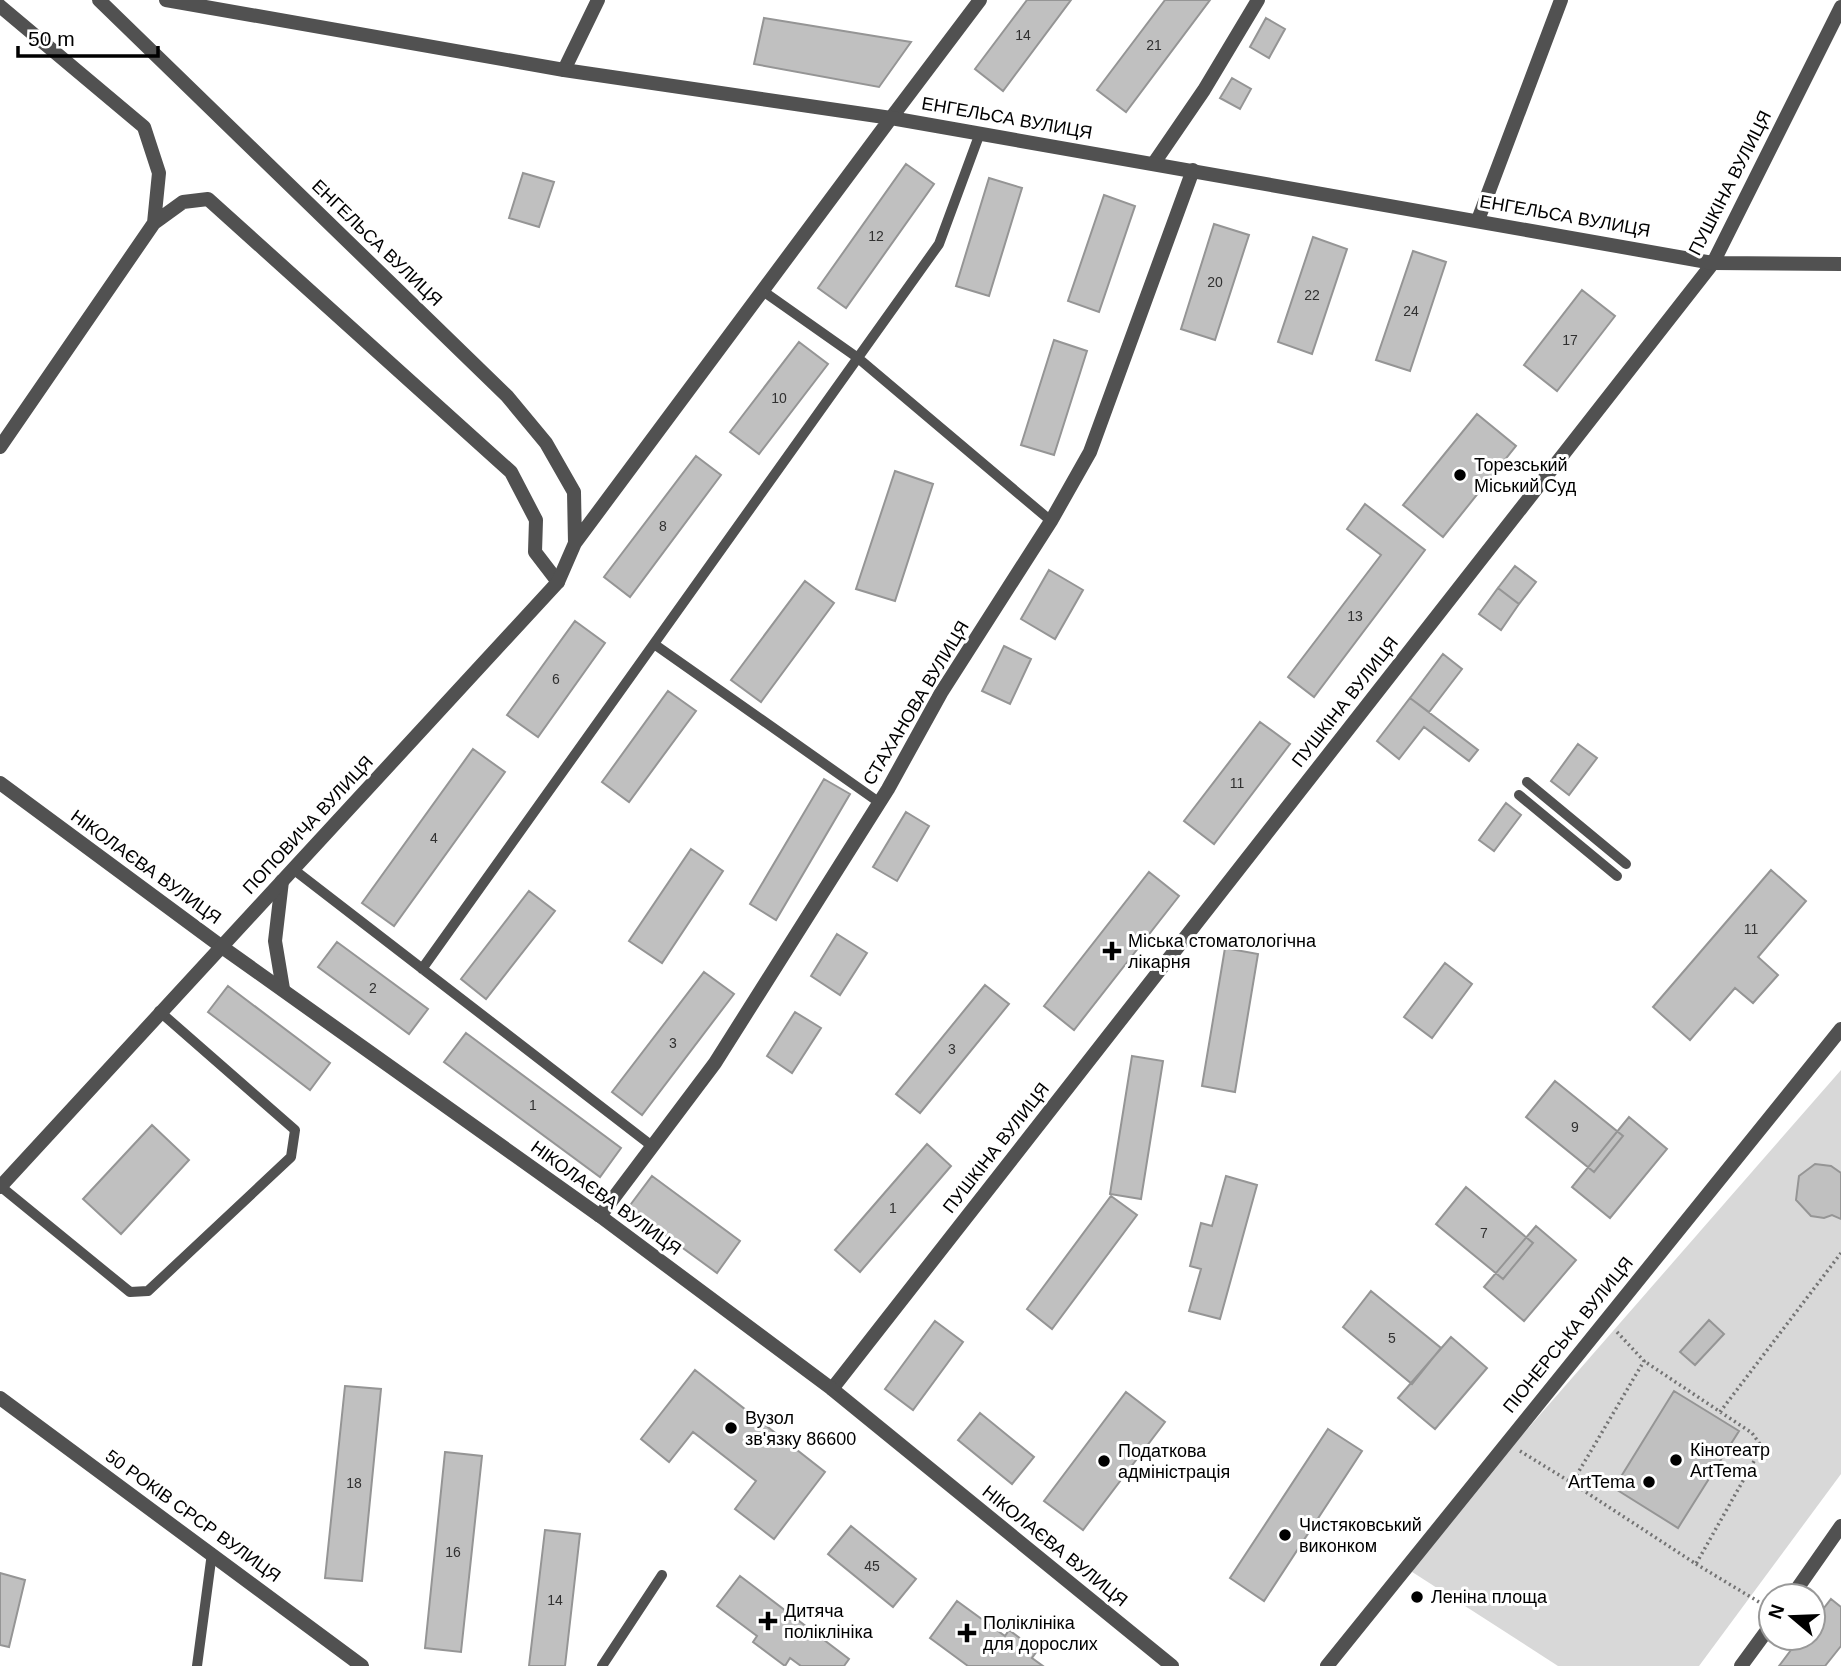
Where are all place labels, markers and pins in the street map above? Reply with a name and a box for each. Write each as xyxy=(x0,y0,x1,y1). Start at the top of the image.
place label: Торезський Міський Суд xyxy=(1474,455,1577,496)
marker: Торезський Міський Суд xyxy=(1452,467,1468,483)
place label: Міська стоматологічна лікарня xyxy=(1128,931,1317,972)
marker: Міська стоматологічна лікарня xyxy=(1102,941,1122,961)
place label: Вузол зв'язку 86600 xyxy=(745,1408,856,1449)
marker: Вузол зв'язку 86600 xyxy=(723,1420,739,1436)
place label: Кінотеатр ArtTema xyxy=(1690,1440,1770,1481)
place label: Податкова адміністрація xyxy=(1118,1441,1230,1482)
marker: Кінотеатр ArtTema xyxy=(1668,1452,1684,1468)
marker: Податкова адміністрація xyxy=(1096,1453,1112,1469)
place label: ArtTema xyxy=(1568,1472,1636,1492)
marker: ArtTema xyxy=(1641,1474,1657,1490)
place label: Чистяковський виконком xyxy=(1299,1515,1422,1556)
marker: Чистяковський виконком xyxy=(1277,1527,1293,1543)
place label: Леніна площа xyxy=(1431,1587,1548,1607)
marker: Леніна площа xyxy=(1409,1589,1425,1605)
place label: Дитяча поліклініка xyxy=(784,1601,874,1642)
marker: Дитяча поліклініка xyxy=(758,1611,778,1631)
place label: Поліклініка для дорослих xyxy=(983,1613,1098,1654)
marker: Поліклініка для дорослих xyxy=(957,1623,977,1643)

